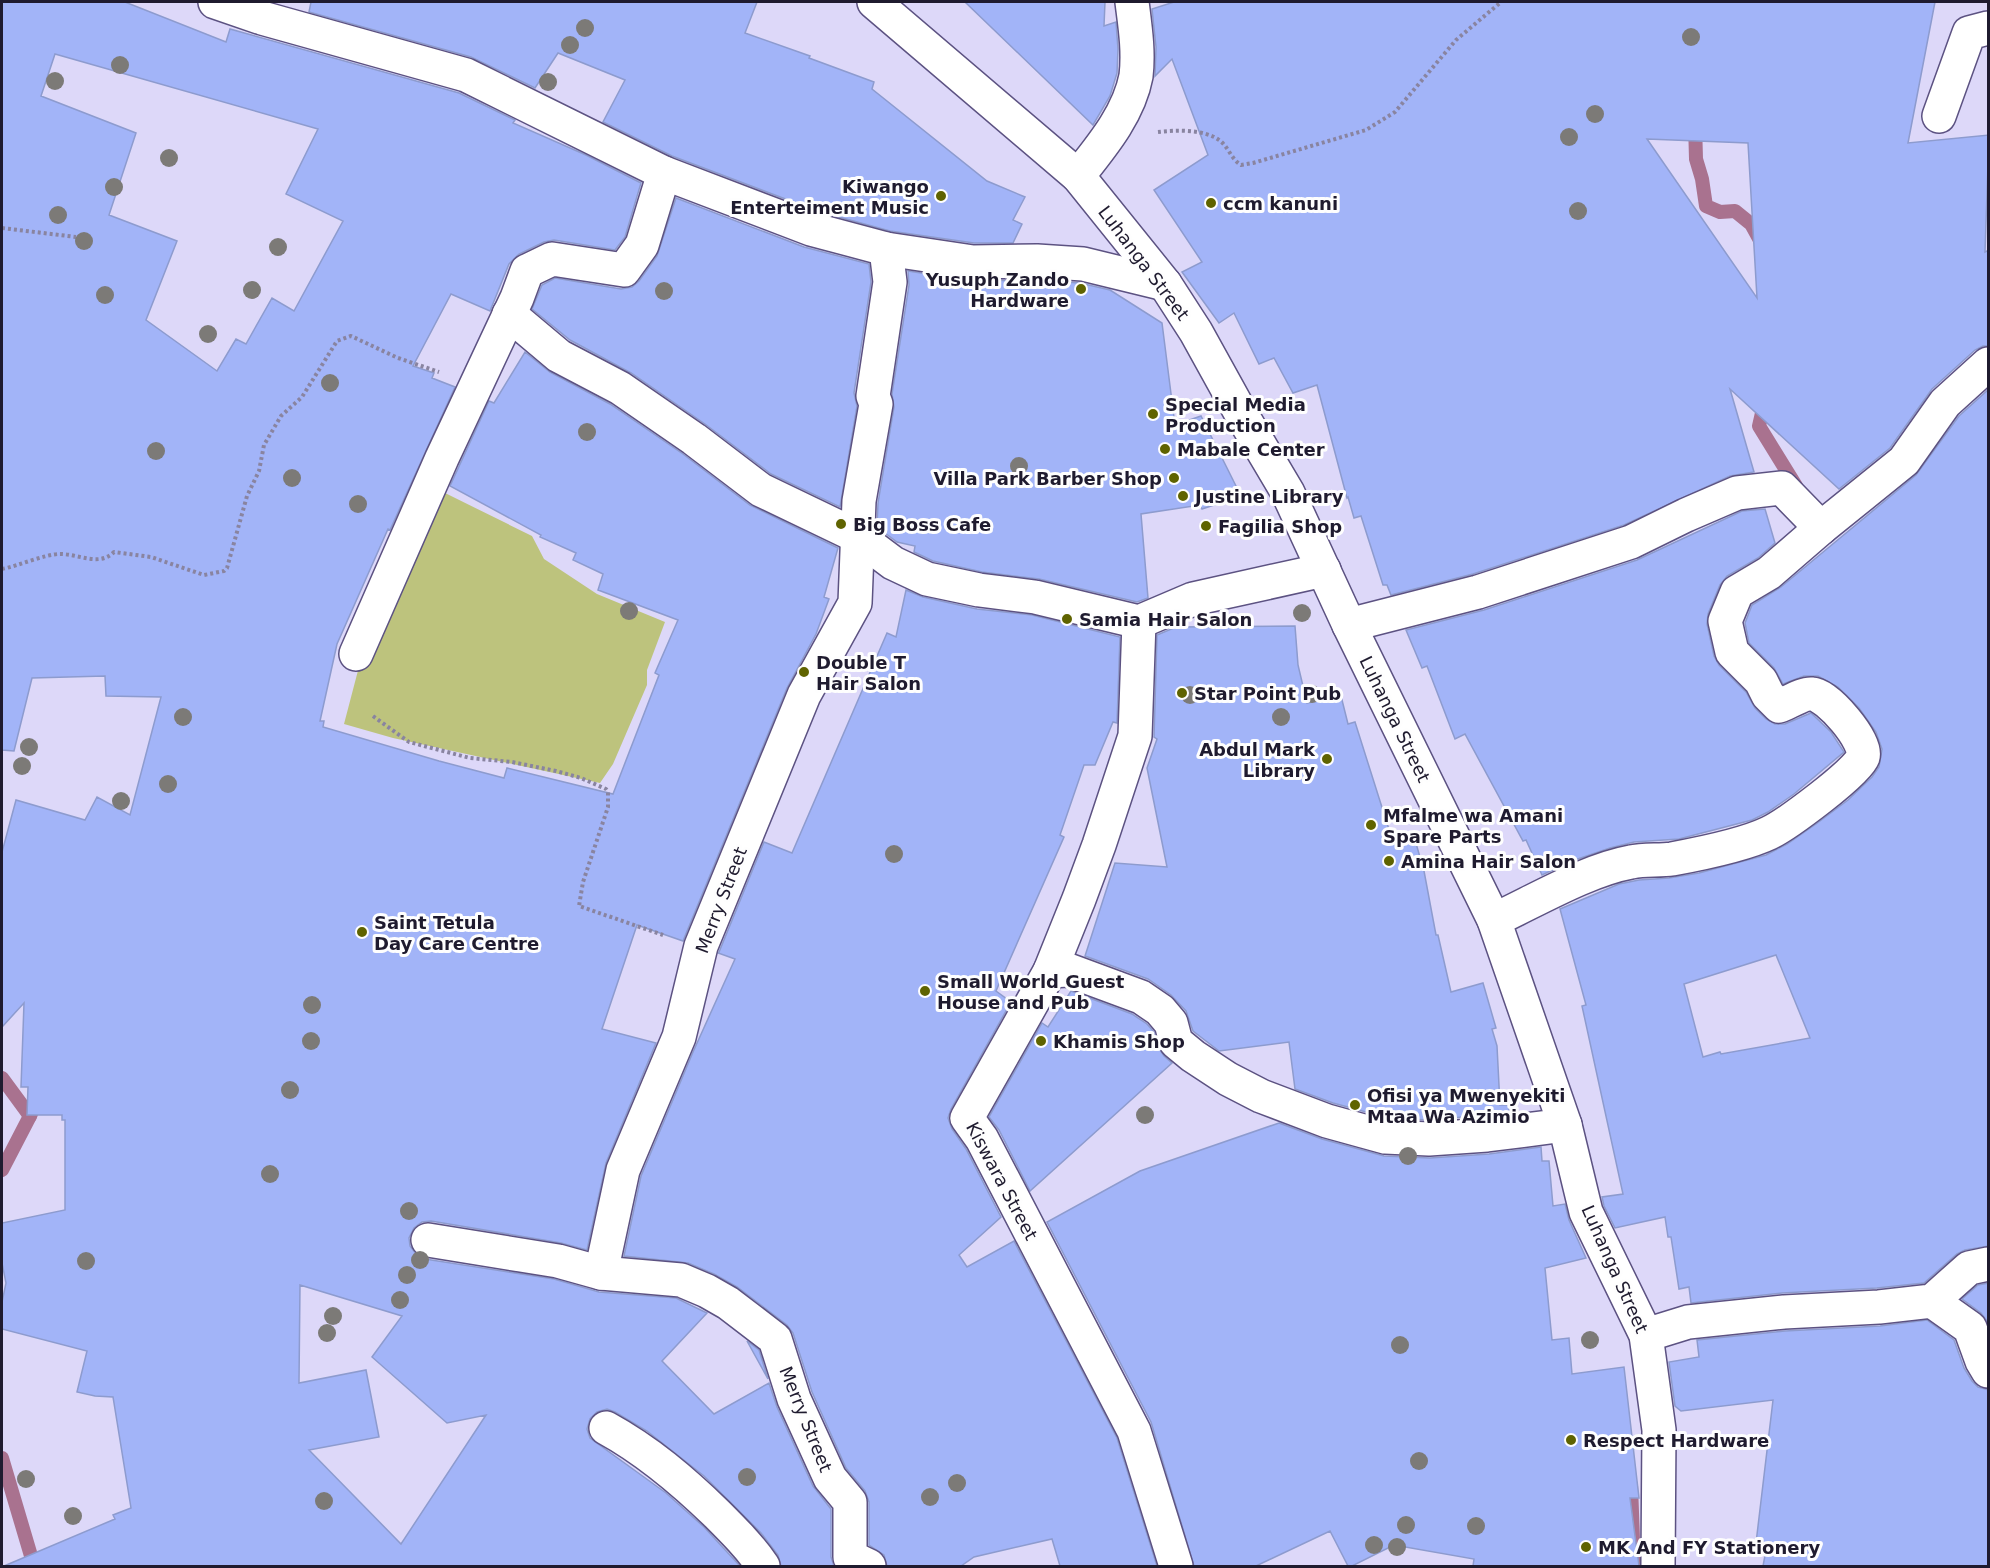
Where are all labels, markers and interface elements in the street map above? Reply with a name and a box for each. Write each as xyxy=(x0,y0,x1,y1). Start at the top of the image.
place label: Kiwango Enterteiment Music xyxy=(730,176,929,218)
marker: Kiwango Enterteiment Music xyxy=(934,189,948,203)
place label: ccm kanuni xyxy=(1223,193,1338,214)
marker: ccm kanuni xyxy=(1204,196,1218,210)
street label: Luhanga Street xyxy=(1094,202,1194,324)
place label: Yusuph Zando Hardware xyxy=(925,269,1069,311)
marker: Yusuph Zando Hardware xyxy=(1074,282,1088,296)
place label: Special Media Production xyxy=(1165,394,1306,436)
marker: Special Media Production xyxy=(1146,407,1160,421)
place label: Mabale Center xyxy=(1177,439,1325,460)
marker: Mabale Center xyxy=(1158,442,1172,456)
place label: Villa Park Barber Shop xyxy=(933,468,1162,489)
marker: Villa Park Barber Shop xyxy=(1167,471,1181,485)
place label: Justine Library xyxy=(1193,486,1344,507)
marker: Justine Library xyxy=(1176,489,1190,503)
place label: Big Boss Cafe xyxy=(853,514,991,535)
place label: Fagilia Shop xyxy=(1218,516,1342,537)
marker: Big Boss Cafe xyxy=(834,517,848,531)
marker: Fagilia Shop xyxy=(1199,519,1213,533)
place label: Samia Hair Salon xyxy=(1079,609,1252,630)
marker: Samia Hair Salon xyxy=(1060,612,1074,626)
place label: Double T Hair Salon xyxy=(816,652,921,694)
street label: Luhanga Street xyxy=(1355,652,1435,786)
marker: Double T Hair Salon xyxy=(797,665,811,679)
place label: Star Point Pub xyxy=(1194,683,1341,704)
marker: Star Point Pub xyxy=(1175,686,1189,700)
place label: Abdul Mark Library xyxy=(1199,739,1316,781)
marker: Abdul Mark Library xyxy=(1320,752,1334,766)
place label: Mfalme wa Amani Spare Parts xyxy=(1383,805,1563,847)
marker: Mfalme wa Amani Spare Parts xyxy=(1364,818,1378,832)
street label: Merry Street xyxy=(691,844,751,956)
place label: Amina Hair Salon xyxy=(1401,851,1576,872)
marker: Amina Hair Salon xyxy=(1382,854,1396,868)
place label: Saint Tetula Day Care Centre xyxy=(374,912,539,954)
marker: Saint Tetula Day Care Centre xyxy=(355,925,369,939)
place label: Small World Guest House and Pub xyxy=(937,971,1125,1013)
marker: Small World Guest House and Pub xyxy=(918,984,932,998)
place label: Khamis Shop xyxy=(1053,1031,1185,1052)
marker: Khamis Shop xyxy=(1034,1034,1048,1048)
place label: Ofisi ya Mwenyekiti Mtaa Wa Azimio xyxy=(1367,1085,1565,1127)
marker: Ofisi ya Mwenyekiti Mtaa Wa Azimio xyxy=(1348,1098,1362,1112)
street label: Kiswara Street xyxy=(962,1118,1042,1244)
street label: Luhanga Street xyxy=(1577,1202,1653,1336)
street label: Merry Street xyxy=(775,1363,837,1475)
place label: Respect Hardware xyxy=(1583,1430,1769,1451)
marker: Respect Hardware xyxy=(1564,1433,1578,1447)
place label: MK And FY Stationery xyxy=(1598,1537,1820,1558)
marker: MK And FY Stationery xyxy=(1579,1540,1593,1554)

